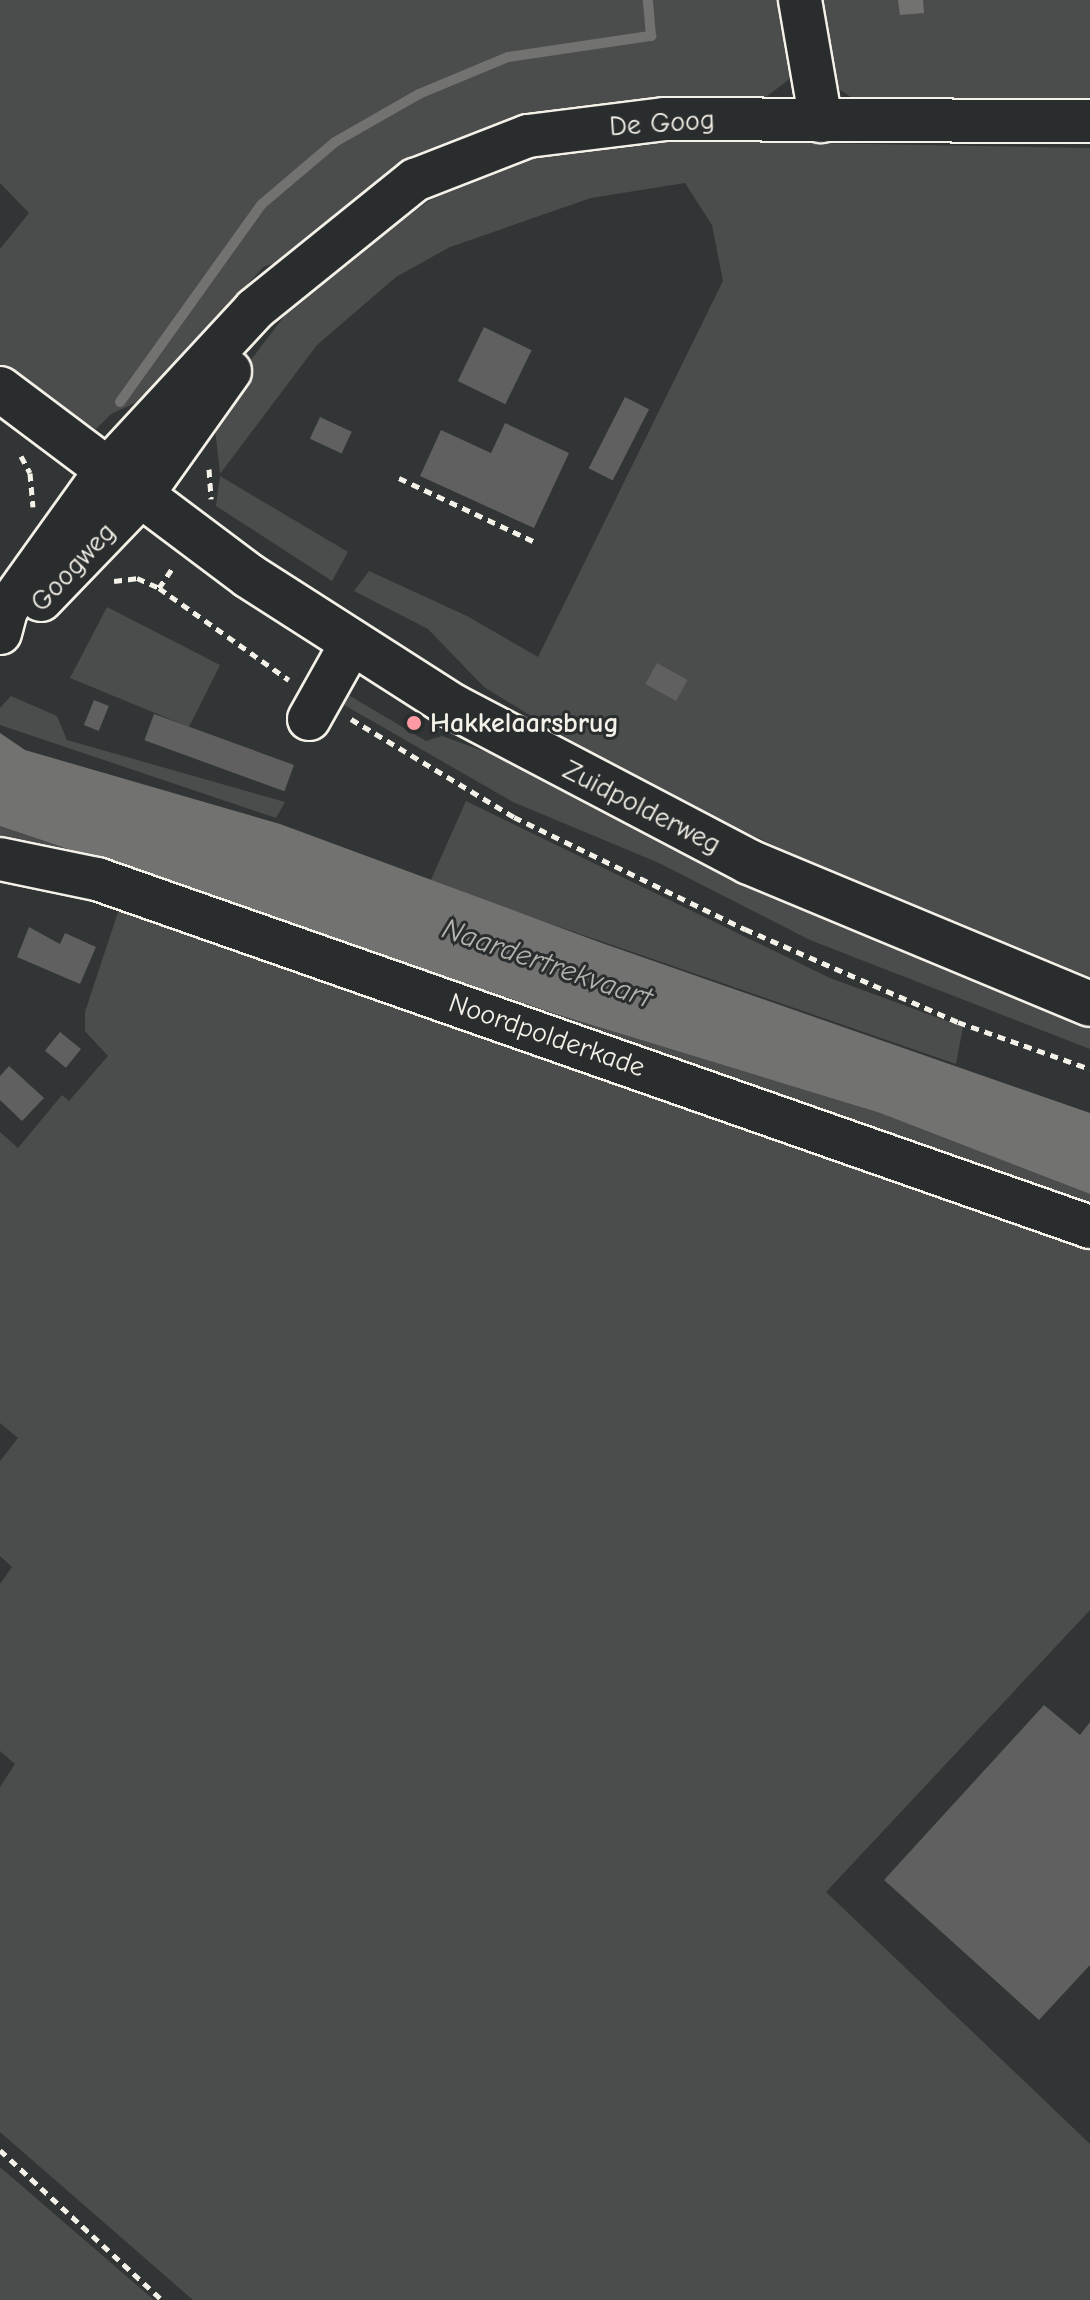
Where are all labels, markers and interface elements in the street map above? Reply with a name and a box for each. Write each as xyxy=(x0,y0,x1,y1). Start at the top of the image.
street label: De Goog xyxy=(608,103,716,143)
street label: Googweg xyxy=(23,515,123,619)
place label: Hakkelaarsbrug xyxy=(430,706,619,740)
marker: Hakkelaarsbrug xyxy=(405,714,423,732)
street label: Zuidpolderweg xyxy=(557,753,727,861)
water label: Naardertrekvaart xyxy=(437,911,657,1017)
street label: Noordpolderkade xyxy=(445,986,649,1084)

